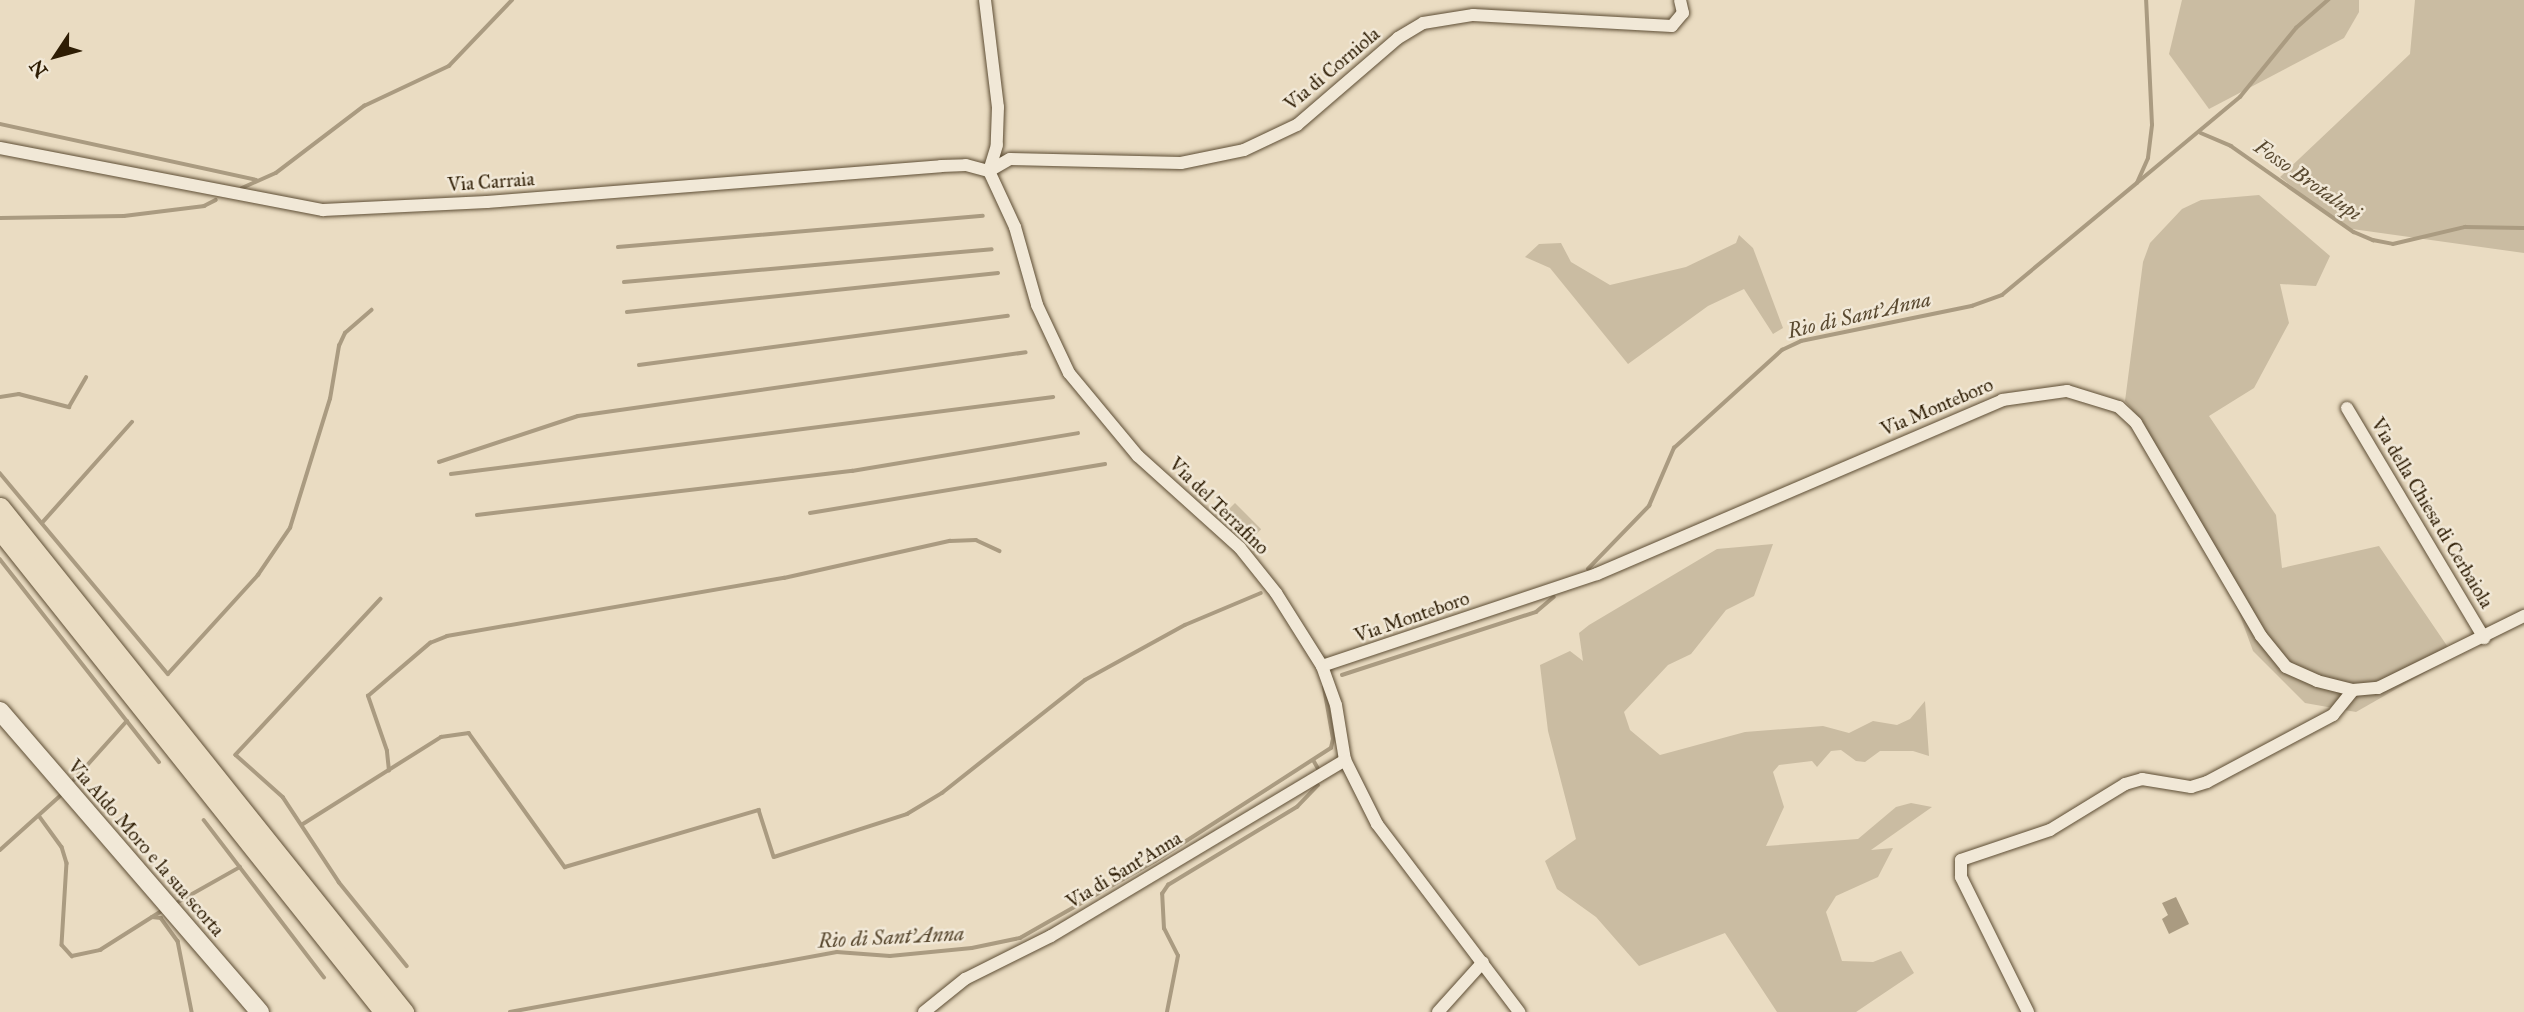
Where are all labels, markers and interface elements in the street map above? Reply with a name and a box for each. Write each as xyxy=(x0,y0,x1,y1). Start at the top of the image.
north arrow xyxy=(21,21,91,91)
street label: Via di Corniola xyxy=(1280,23,1384,115)
text: N xyxy=(25,55,53,82)
water label: Fosso Brotalupi xyxy=(2250,134,2366,226)
street label: Via Carraia xyxy=(447,168,535,196)
water label: Rio di Sant'Anna xyxy=(1785,286,1933,344)
street label: Via Monteboro xyxy=(1877,373,1997,441)
street label: Via della Chiesa di Cerbaiola xyxy=(2366,414,2498,612)
street label: Via del Terrafino xyxy=(1164,453,1274,559)
street label: Via Monteboro xyxy=(1352,587,1472,647)
street label: Via Aldo Moro e la sua scorta xyxy=(63,755,229,941)
street label: Via di Sant'Anna xyxy=(1062,827,1186,913)
water label: Rio di Sant'Anna xyxy=(817,921,965,953)

